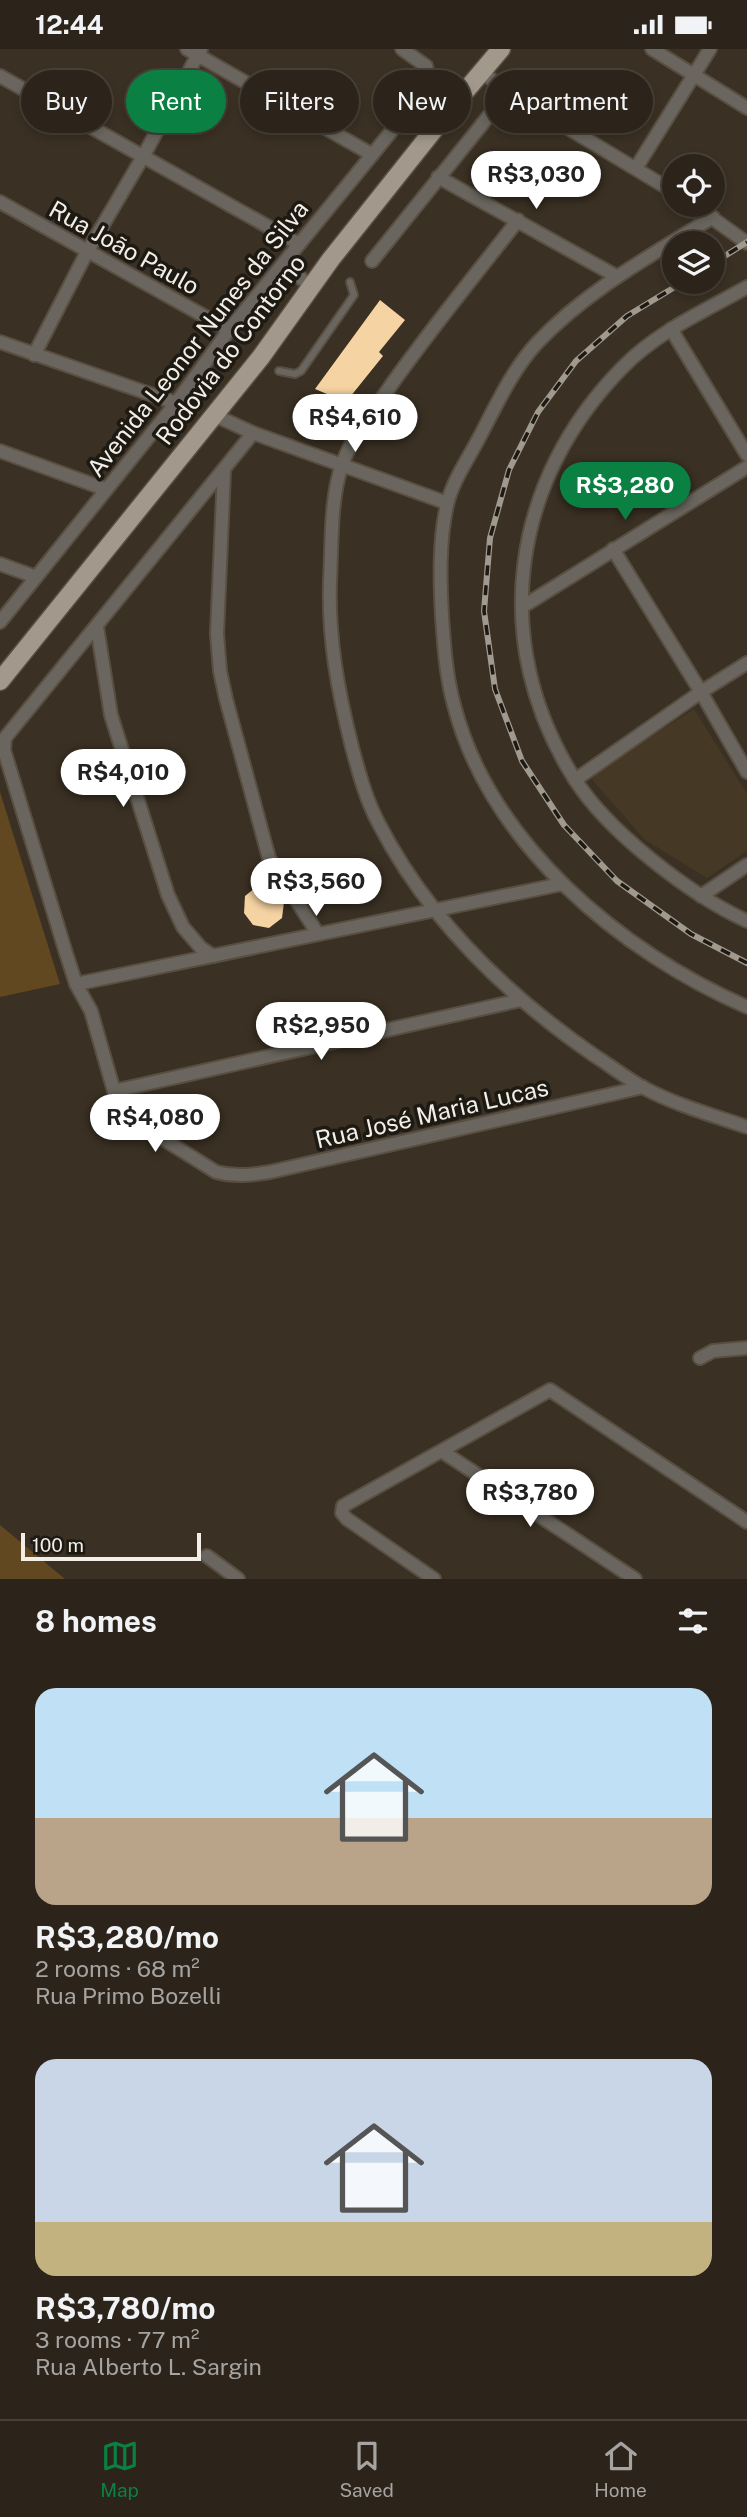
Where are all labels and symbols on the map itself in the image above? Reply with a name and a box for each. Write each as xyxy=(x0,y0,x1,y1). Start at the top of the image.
pin: R$3,030 xyxy=(471,151,601,211)
street label: Rua João Paulo xyxy=(45,194,204,300)
street label: Avenida Leonor Nunes da Silva xyxy=(81,195,314,482)
street label: Rodovia do Contorno xyxy=(150,249,311,450)
pin: R$4,610 xyxy=(290,395,420,454)
pin: R$3,280 xyxy=(560,463,690,522)
pin: R$4,010 xyxy=(58,749,188,809)
pin: R$3,560 xyxy=(251,859,381,918)
pin: R$2,950 xyxy=(256,1003,386,1062)
street label: Rua José Maria Lucas xyxy=(313,1073,551,1153)
pin: R$4,080 xyxy=(90,1095,220,1154)
pin: R$3,780 xyxy=(465,1469,595,1529)
scale bar xyxy=(21,1530,201,1562)

